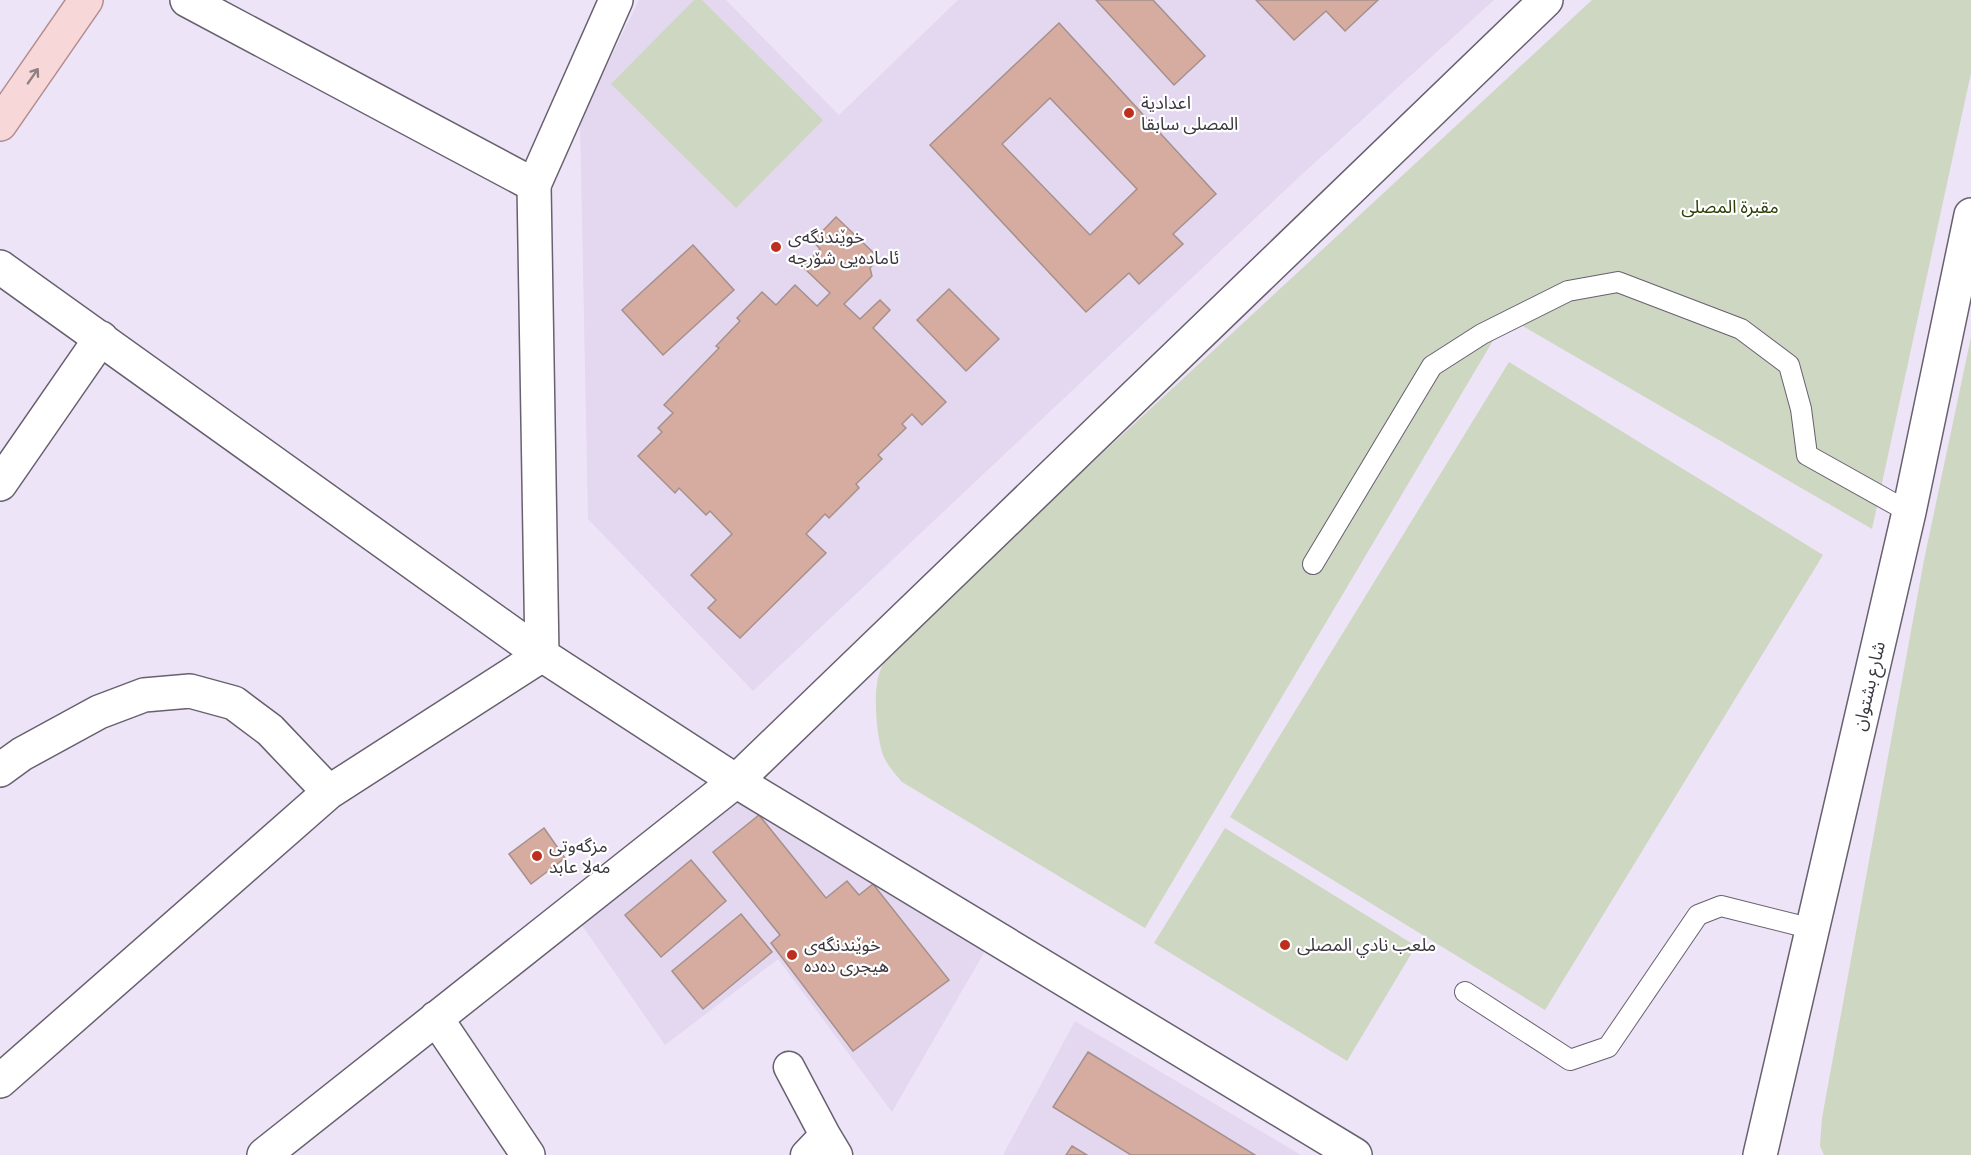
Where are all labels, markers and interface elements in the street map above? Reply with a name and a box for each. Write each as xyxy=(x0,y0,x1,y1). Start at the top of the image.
one-way arrow xyxy=(27,69,39,85)
place label: اعدادية المصلى سابقا xyxy=(1141,89,1238,137)
marker: اعدادية المصلى سابقا xyxy=(1122,106,1136,120)
park label: مقبرة المصلى xyxy=(1681,193,1779,220)
place label: خوێندنگەی ئامادەیی شۆرجە xyxy=(788,223,899,271)
marker: خوێندنگەی ئامادەیی شۆرجە xyxy=(769,240,783,254)
street label: شارع بشتوان xyxy=(1845,639,1893,733)
place label: مزگەوتی مەلا عابد xyxy=(549,832,610,880)
marker: مزگەوتی مەلا عابد xyxy=(530,849,544,863)
place label: خوێندنگەی هیجری دەدە xyxy=(804,931,889,979)
place label: ملعب نادي المصلى xyxy=(1297,931,1436,958)
marker: ملعب نادي المصلى xyxy=(1278,938,1292,952)
marker: خوێندنگەی هیجری دەدە xyxy=(785,948,799,962)

